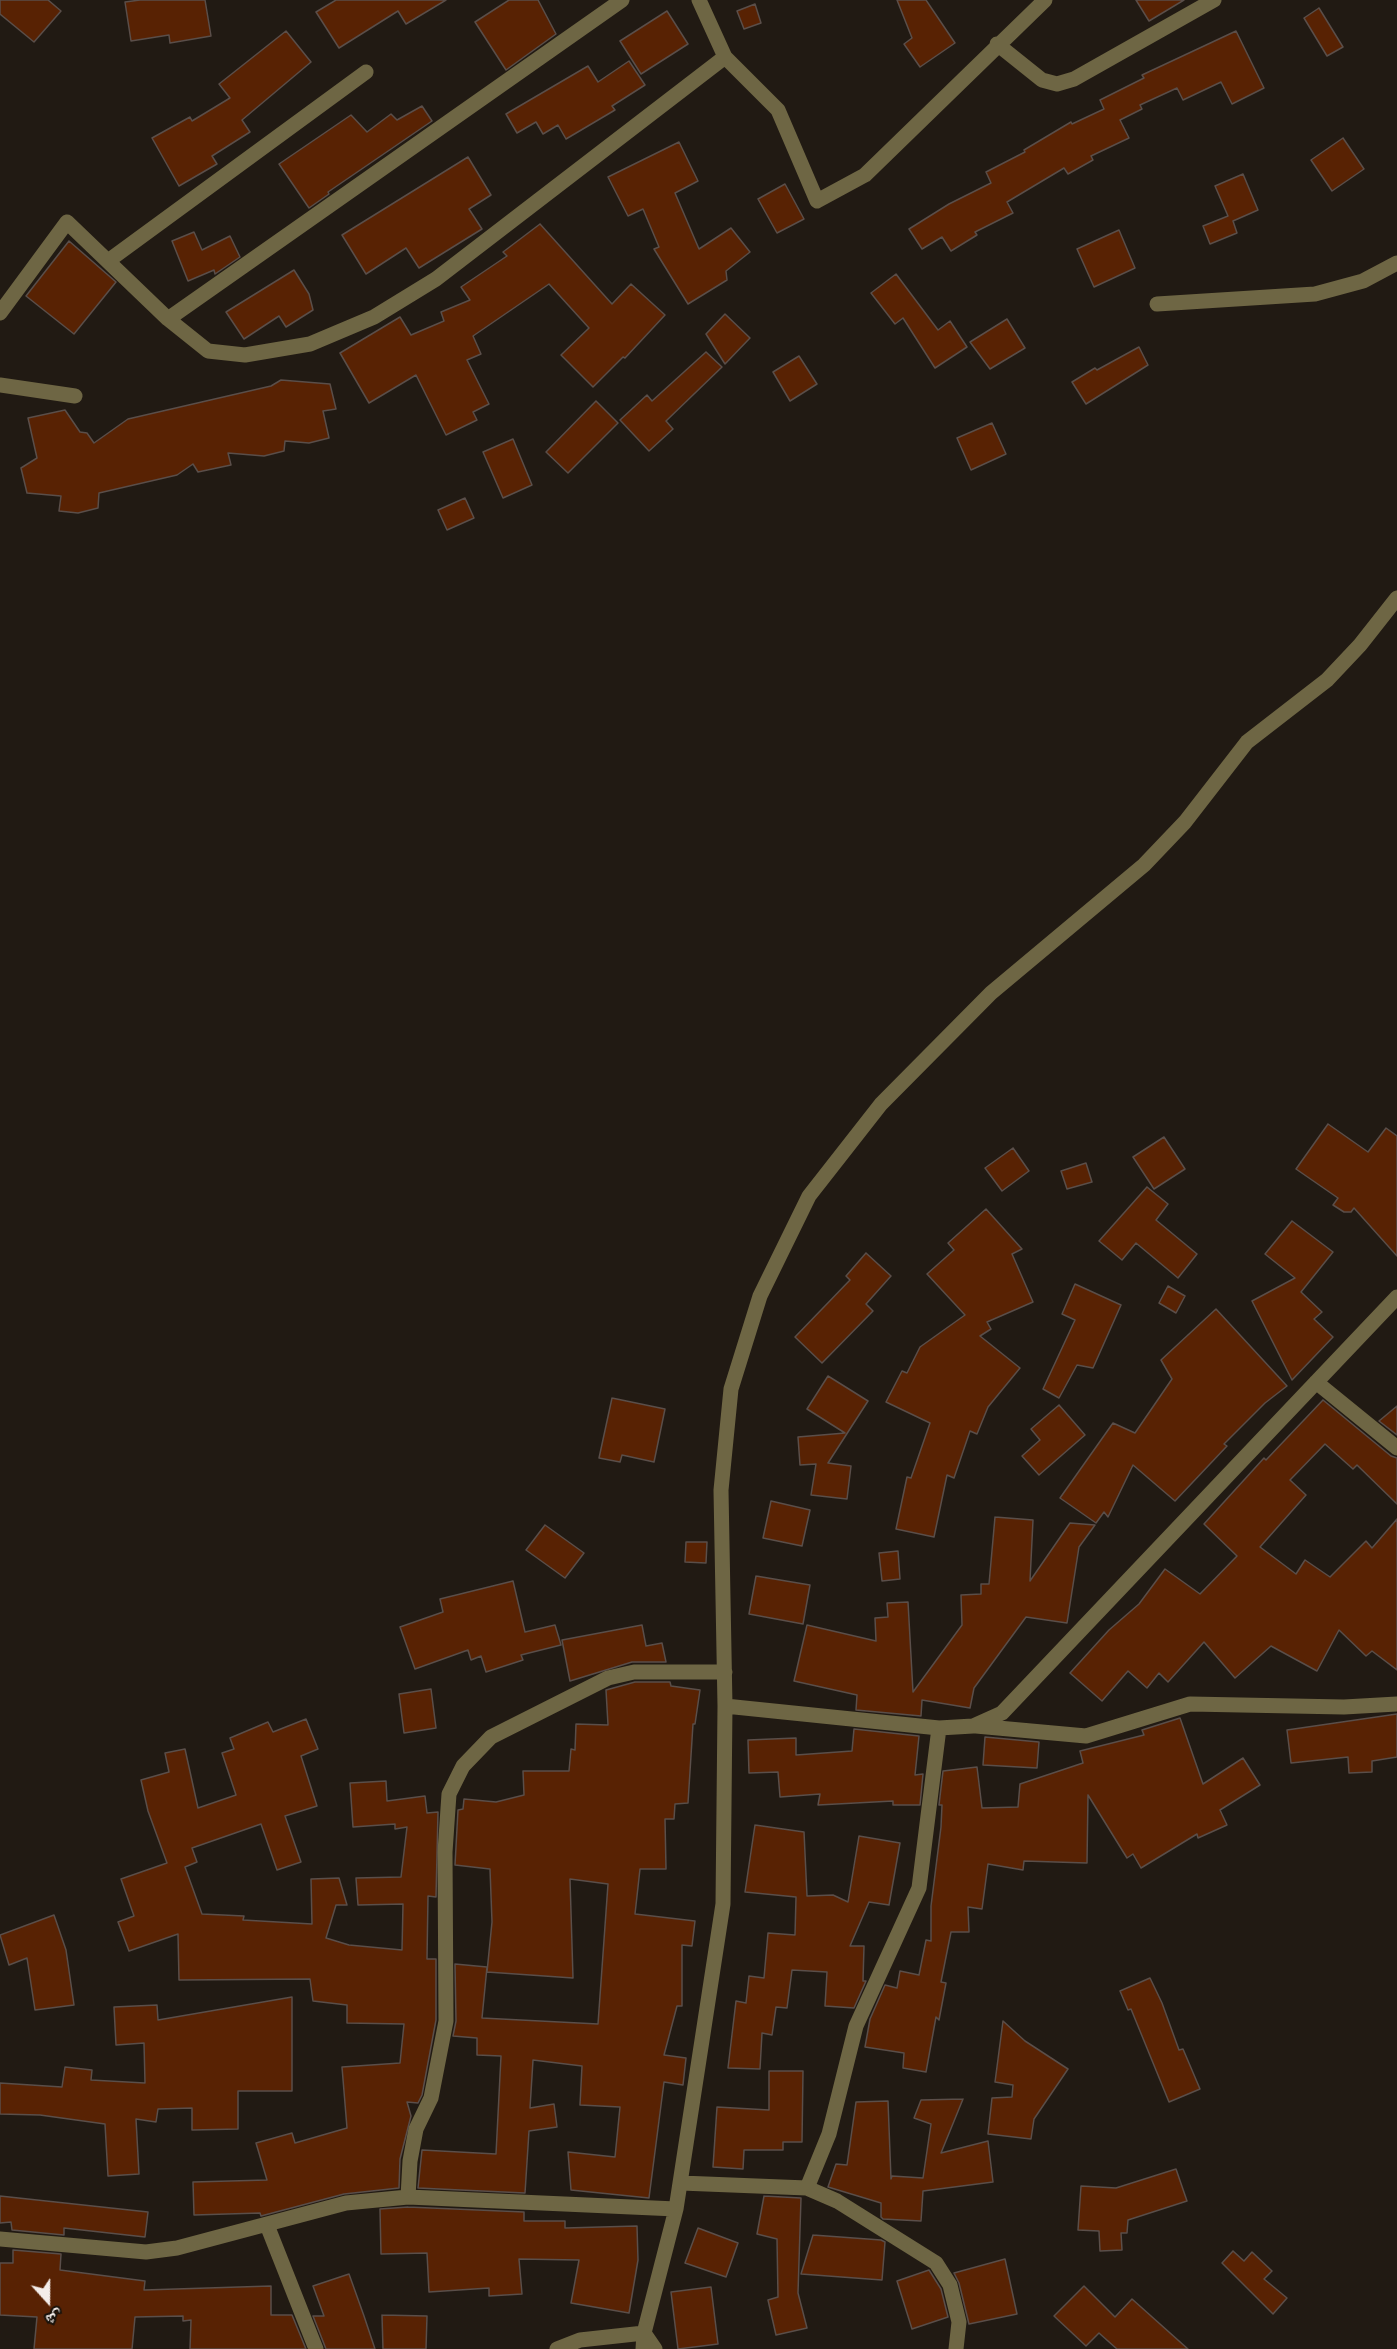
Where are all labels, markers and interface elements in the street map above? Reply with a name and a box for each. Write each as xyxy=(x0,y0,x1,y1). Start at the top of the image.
north arrow xyxy=(18,2271,78,2331)
text: ش xyxy=(43,2306,66,2330)

